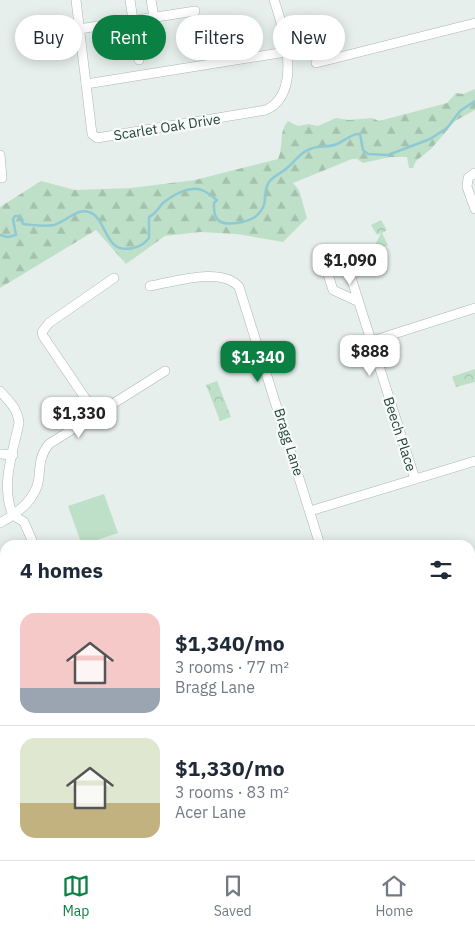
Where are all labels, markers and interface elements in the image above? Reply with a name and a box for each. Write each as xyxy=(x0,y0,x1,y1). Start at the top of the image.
chip: Buy xyxy=(15,15,82,60)
chip: Rent xyxy=(92,15,166,60)
chip: Filters xyxy=(176,15,263,60)
chip: New xyxy=(273,15,345,60)
street label: Scarlet Oak Drive xyxy=(112,110,222,144)
pin: $1,090 xyxy=(309,244,391,286)
text: $1,090 xyxy=(324,250,376,270)
pin: $888 xyxy=(340,334,400,377)
pin: $1,340 xyxy=(217,340,299,383)
text: $888 xyxy=(351,341,389,361)
text: $1,340 xyxy=(232,347,284,367)
street label: Beech Place xyxy=(380,394,421,474)
pin: $1,330 xyxy=(38,396,120,439)
text: $1,330 xyxy=(53,403,105,423)
street label: Bragg Lane xyxy=(270,406,308,478)
text: 4 homes xyxy=(20,556,103,584)
icon: filters xyxy=(427,556,455,584)
text: $1,340/mo xyxy=(175,629,285,657)
icon: home xyxy=(60,633,120,693)
text: 3 rooms · 77 m² xyxy=(175,657,289,677)
text: Bragg Lane xyxy=(175,677,255,697)
text: $1,330/mo xyxy=(175,754,285,782)
icon: home xyxy=(60,758,120,818)
text: 3 rooms · 83 m² xyxy=(175,782,289,802)
text: Acer Lane xyxy=(175,802,246,822)
tab: Map xyxy=(62,872,90,920)
tab: Saved xyxy=(214,872,252,920)
tab: Home xyxy=(375,872,413,920)

